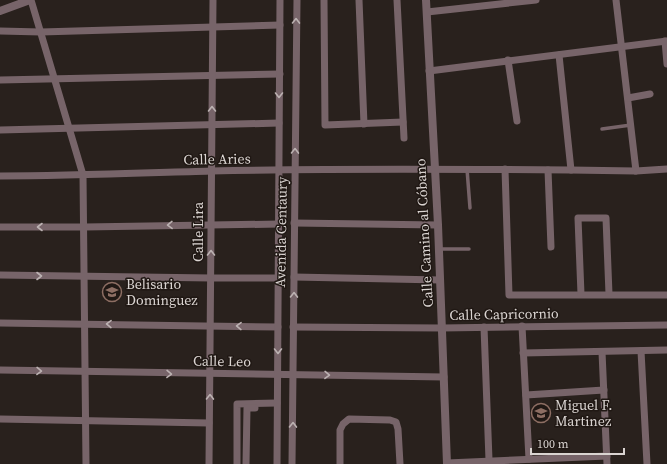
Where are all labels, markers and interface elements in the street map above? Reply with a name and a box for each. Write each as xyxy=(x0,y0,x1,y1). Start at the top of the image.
one-way arrow xyxy=(292,18,300,24)
one-way arrow xyxy=(275,92,284,98)
one-way arrow xyxy=(208,106,216,112)
street label: Calle Aries xyxy=(183,148,251,170)
one-way arrow xyxy=(291,148,299,154)
street label: Calle Camino al Cóbano xyxy=(410,158,438,308)
street label: Avenida Centaury xyxy=(270,176,292,288)
street label: Calle Lira xyxy=(188,201,208,262)
one-way arrow xyxy=(167,221,173,230)
one-way arrow xyxy=(37,223,43,231)
one-way arrow xyxy=(207,250,215,256)
one-way arrow xyxy=(36,272,42,280)
place label: Belisario Dominguez xyxy=(126,274,198,310)
school or university icon: Belisario Dominguez xyxy=(101,281,123,303)
one-way arrow xyxy=(290,292,298,298)
street label: Calle Capricornio xyxy=(449,303,559,325)
one-way arrow xyxy=(106,320,112,328)
one-way arrow xyxy=(236,322,242,330)
one-way arrow xyxy=(274,348,282,354)
street label: Calle Leo xyxy=(193,350,251,372)
one-way arrow xyxy=(36,367,42,375)
one-way arrow xyxy=(166,370,172,378)
one-way arrow xyxy=(324,371,330,379)
one-way arrow xyxy=(205,394,214,400)
place label: Miguel F. Martinez xyxy=(555,395,613,431)
school or university icon: Miguel F. Martinez xyxy=(530,402,552,424)
one-way arrow xyxy=(288,422,297,428)
scale bar xyxy=(531,430,624,456)
text: 100 m xyxy=(537,436,569,452)

